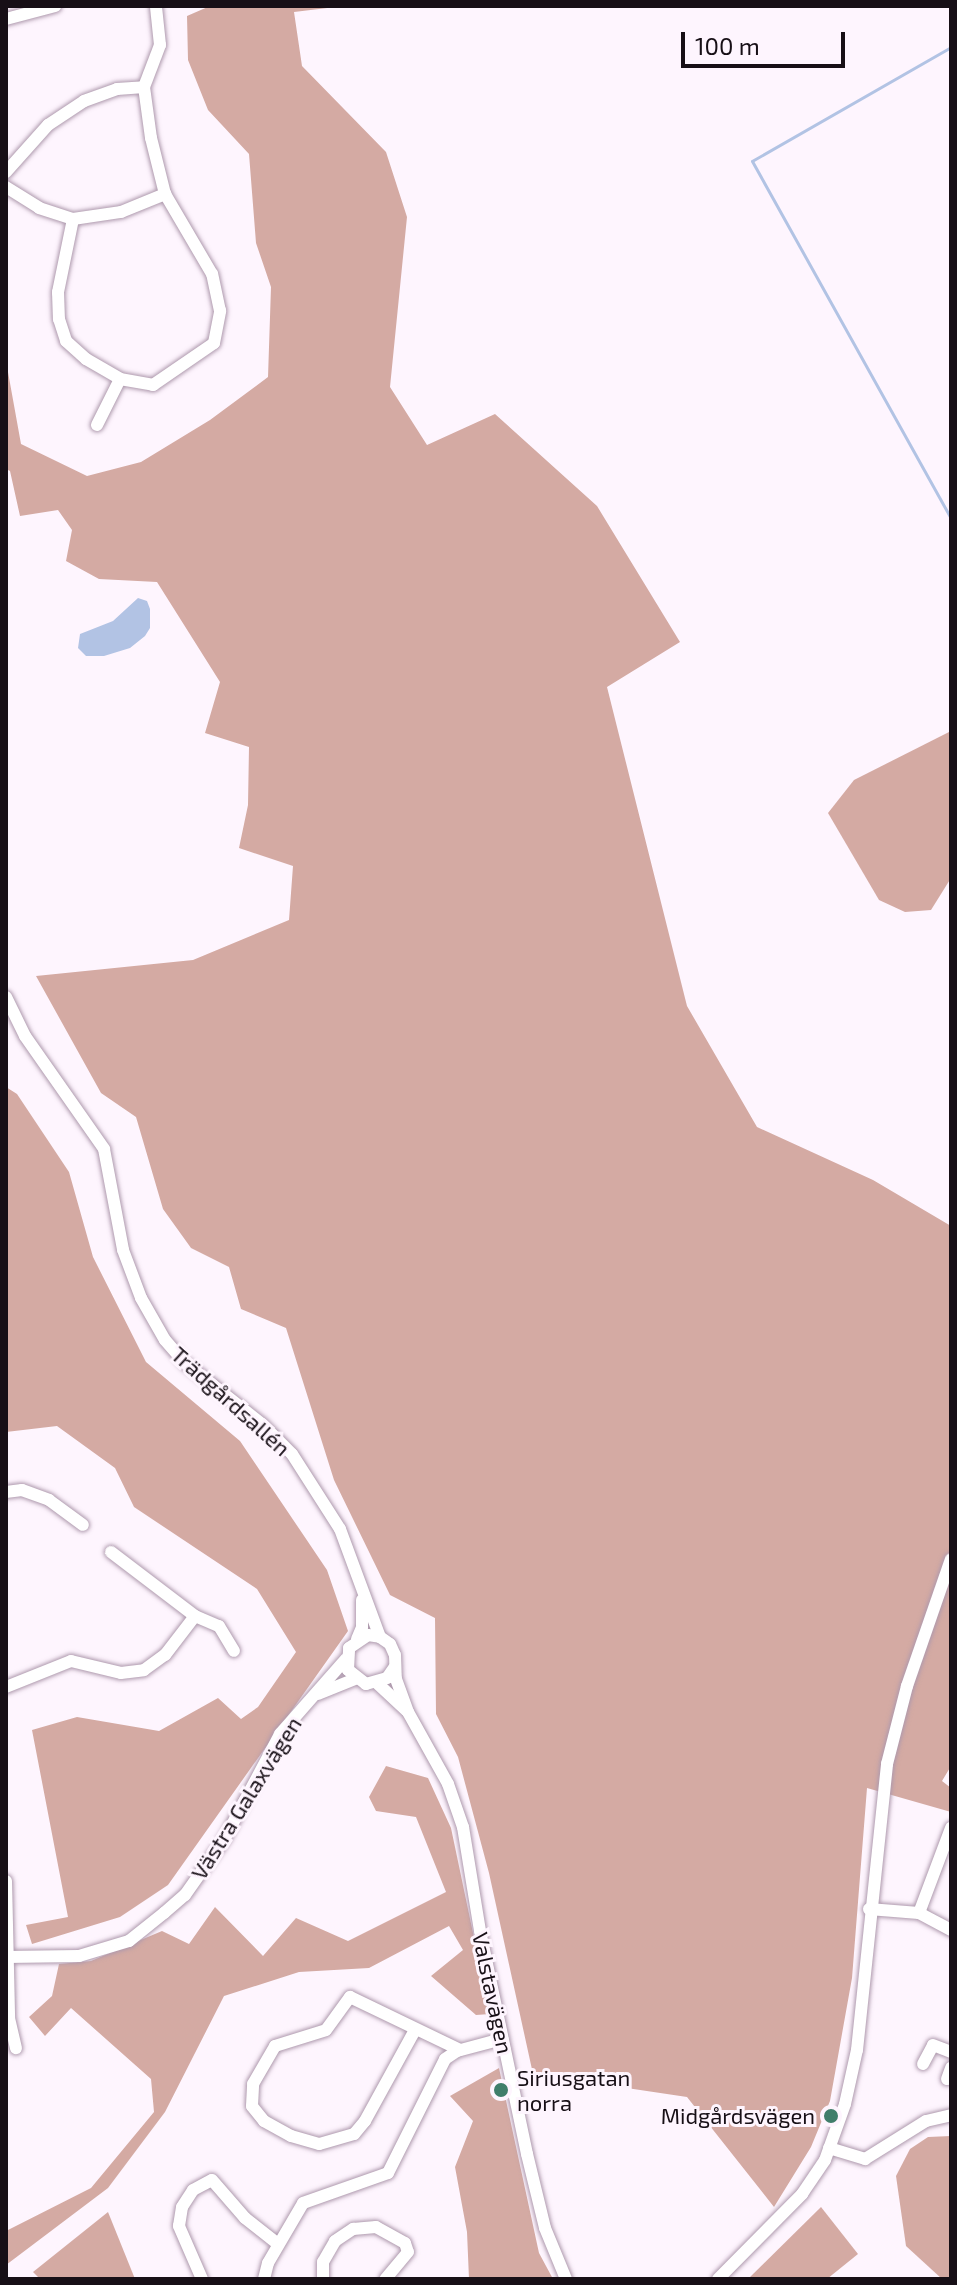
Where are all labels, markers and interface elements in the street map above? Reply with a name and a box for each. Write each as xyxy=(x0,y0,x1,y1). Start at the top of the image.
scale bar xyxy=(685,16,849,66)
text: 100 m xyxy=(695,31,760,60)
street label: Trädgårdsallén xyxy=(166,1341,296,1461)
street label: Västra Galaxvägen xyxy=(185,1712,307,1884)
street label: Valstavägen xyxy=(467,1930,519,2056)
place label: Siriusgatan norra xyxy=(517,2064,630,2116)
marker: Siriusgatan norra xyxy=(492,2081,510,2099)
place label: Midgårdsvägen xyxy=(661,2103,815,2129)
marker: Midgårdsvägen xyxy=(822,2107,840,2125)

